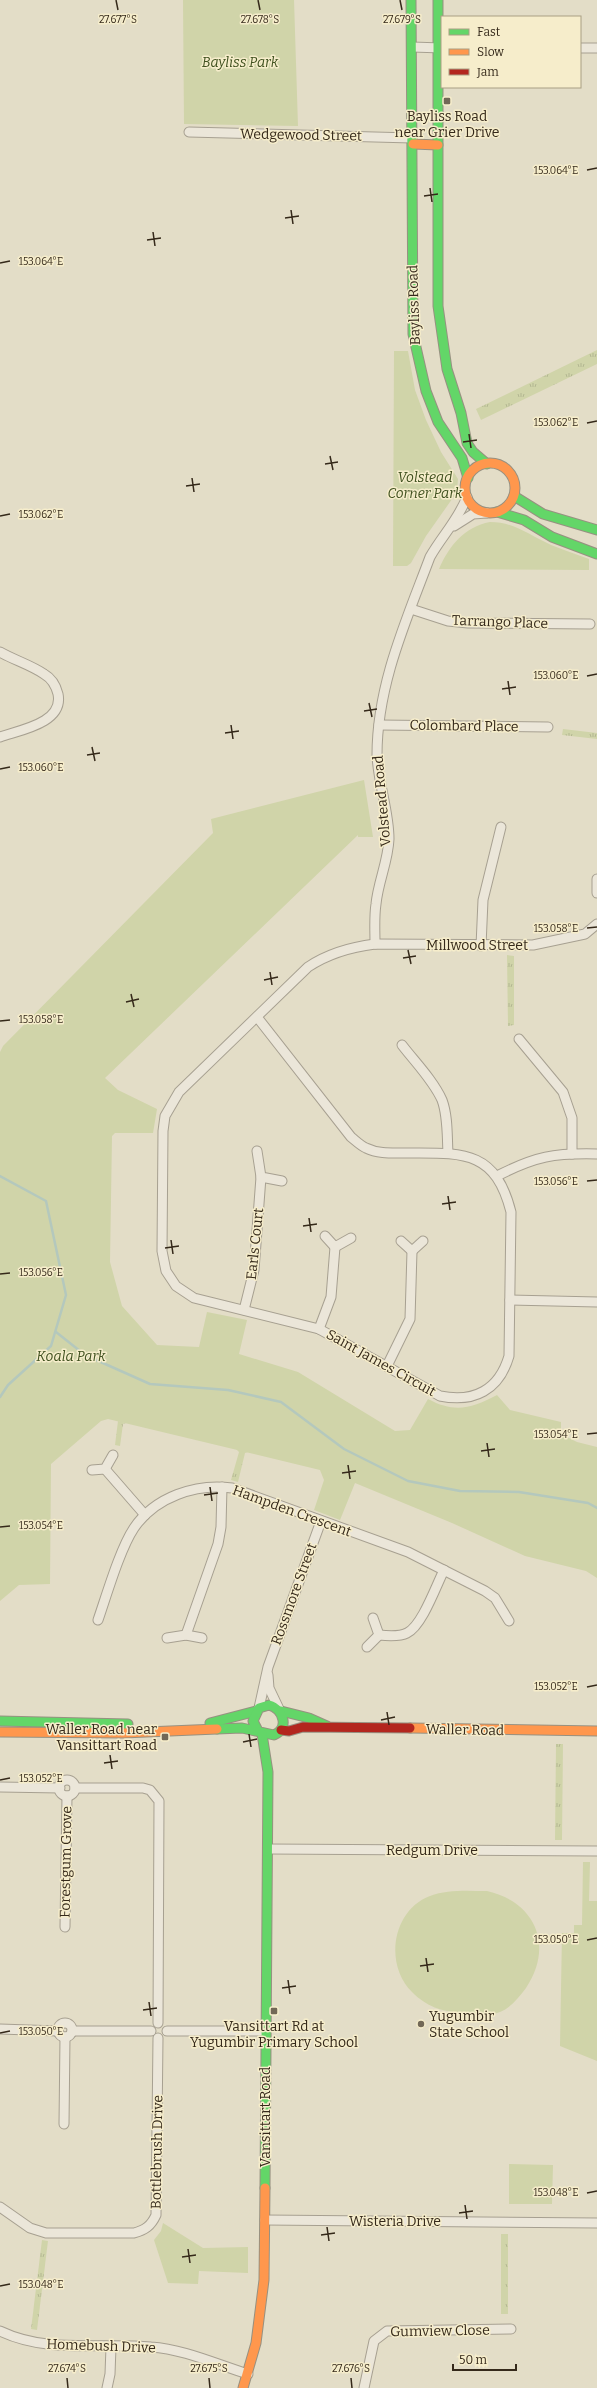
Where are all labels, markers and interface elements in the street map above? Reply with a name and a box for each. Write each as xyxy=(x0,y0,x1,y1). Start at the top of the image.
text: 27.677°S xyxy=(99,14,137,26)
text: 27.678°S xyxy=(241,14,279,26)
text: 27.679°S xyxy=(383,14,421,26)
legend xyxy=(441,16,581,88)
text: Fast xyxy=(477,25,501,39)
text: Slow xyxy=(477,45,504,59)
park label: Bayliss Park xyxy=(202,54,279,71)
text: Jam xyxy=(476,65,499,79)
marker: Bayliss Road near Grier Drive xyxy=(442,96,452,106)
place label: Bayliss Road near Grier Drive xyxy=(395,108,499,141)
street label: Wedgewood Street xyxy=(240,125,362,145)
text: 153.064°E xyxy=(534,165,578,177)
text: 153.064°E xyxy=(19,256,63,268)
street label: Bayliss Road xyxy=(404,264,424,346)
text: 153.062°E xyxy=(534,417,578,429)
park label: Volstead Corner Park xyxy=(388,469,463,502)
text: 153.062°E xyxy=(19,509,63,521)
street label: Tarrango Place xyxy=(452,612,548,632)
text: 153.060°E xyxy=(533,670,579,682)
street label: Colombard Place xyxy=(409,717,519,735)
street label: Volstead Road xyxy=(370,755,394,847)
text: 153.060°E xyxy=(18,762,64,774)
text: 153.058°E xyxy=(534,923,578,935)
street label: Millwood Street xyxy=(426,937,528,954)
text: 153.058°E xyxy=(19,1014,63,1026)
text: 153.056°E xyxy=(534,1176,578,1188)
street label: Earls Court xyxy=(243,1207,267,1281)
text: 153.056°E xyxy=(19,1267,63,1279)
street label: Saint James Circuit xyxy=(323,1326,439,1400)
park label: Koala Park xyxy=(36,1348,106,1365)
text: 153.054°E xyxy=(534,1429,578,1441)
street label: Hampden Crescent xyxy=(230,1482,354,1540)
text: 153.054°E xyxy=(19,1520,63,1532)
street label: Rossmore Street xyxy=(268,1541,320,1647)
text: 153.052°E xyxy=(534,1681,578,1693)
place label: Waller Road near Vansittart Road xyxy=(45,1721,157,1754)
street label: Waller Road xyxy=(426,1721,504,1739)
marker: Waller Road near Vansittart Road xyxy=(160,1732,170,1742)
text: 153.052°E xyxy=(19,1773,63,1785)
street label: Forestgum Grove xyxy=(57,1806,75,1918)
street label: Redgum Drive xyxy=(386,1842,478,1859)
text: 153.050°E xyxy=(534,1934,578,1946)
marker: Vansittart Rd at Yugumbir Primary School xyxy=(269,2006,279,2016)
place label: Yugumbir State School xyxy=(429,2008,509,2041)
place label: Vansittart Rd at Yugumbir Primary School xyxy=(190,2018,358,2051)
marker: Yugumbir State School xyxy=(416,2019,426,2029)
text: 153.050°E xyxy=(19,2026,63,2038)
street label: Vansittart Road xyxy=(257,2067,274,2167)
street label: Bottlebrush Drive xyxy=(148,2095,166,2209)
text: 153.048°E xyxy=(534,2187,578,2199)
street label: Wisteria Drive xyxy=(349,2213,441,2230)
text: 153.048°E xyxy=(19,2279,63,2291)
street label: Gumview Close xyxy=(390,2322,490,2340)
street label: Homebush Drive xyxy=(46,2336,156,2356)
scale bar xyxy=(453,2346,516,2372)
text: 50 m xyxy=(459,2353,488,2367)
text: 27.674°S xyxy=(48,2363,86,2375)
text: 27.675°S xyxy=(190,2363,228,2375)
text: 27.676°S xyxy=(332,2363,370,2375)

